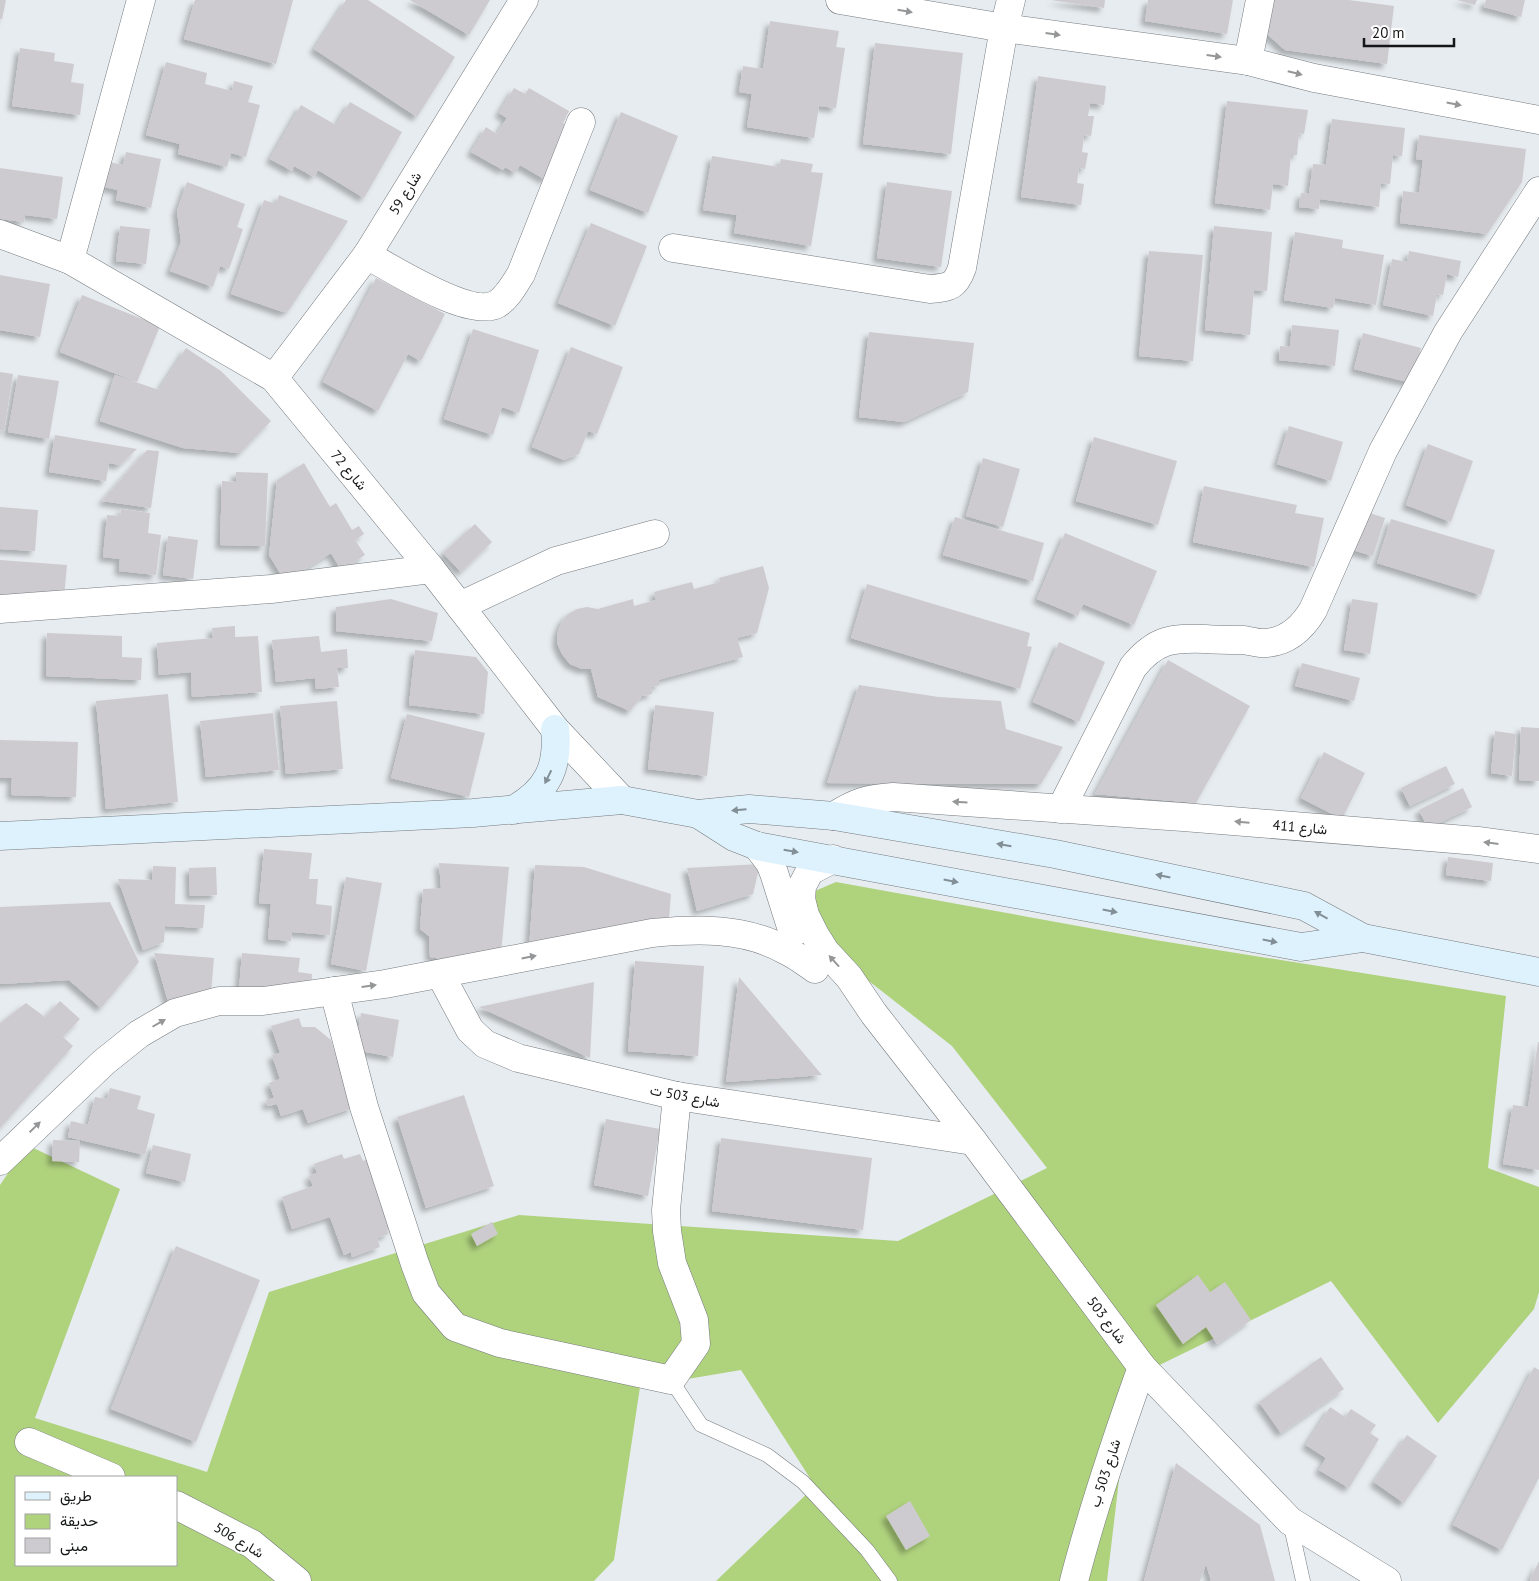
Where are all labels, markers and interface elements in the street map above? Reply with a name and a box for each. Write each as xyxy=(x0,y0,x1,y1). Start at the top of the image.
one-way arrow xyxy=(898,7,914,15)
scale bar xyxy=(1364,15,1454,47)
text: 20 m xyxy=(1372,23,1405,42)
one-way arrow xyxy=(1045,31,1061,39)
one-way arrow xyxy=(1206,52,1222,60)
one-way arrow xyxy=(1287,69,1302,77)
one-way arrow xyxy=(1447,100,1463,108)
street label: شارع 59 xyxy=(385,168,427,219)
street label: شارع 72 xyxy=(325,446,371,495)
one-way arrow xyxy=(544,769,553,784)
one-way arrow xyxy=(952,797,968,805)
one-way arrow xyxy=(731,806,747,814)
street label: شارع 411 xyxy=(1272,816,1328,840)
one-way arrow xyxy=(1233,817,1249,825)
one-way arrow xyxy=(1482,838,1498,846)
one-way arrow xyxy=(996,841,1012,849)
one-way arrow xyxy=(783,848,799,856)
one-way arrow xyxy=(1155,872,1171,880)
one-way arrow xyxy=(943,877,959,885)
one-way arrow xyxy=(1103,907,1119,915)
one-way arrow xyxy=(1313,911,1328,919)
one-way arrow xyxy=(1262,937,1278,945)
one-way arrow xyxy=(521,952,537,960)
one-way arrow xyxy=(828,955,840,967)
one-way arrow xyxy=(361,982,377,990)
one-way arrow xyxy=(153,1018,166,1027)
street label: شارع 503 ت xyxy=(648,1080,721,1114)
one-way arrow xyxy=(29,1121,41,1133)
street label: شارع 503 xyxy=(1082,1293,1131,1349)
street label: شارع 503 ب xyxy=(1086,1437,1126,1510)
legend xyxy=(15,1476,178,1566)
text: طريق xyxy=(60,1486,92,1506)
text: حديقة xyxy=(60,1511,98,1530)
street label: شارع 506 xyxy=(210,1518,267,1564)
text: مبنى xyxy=(60,1536,88,1556)

